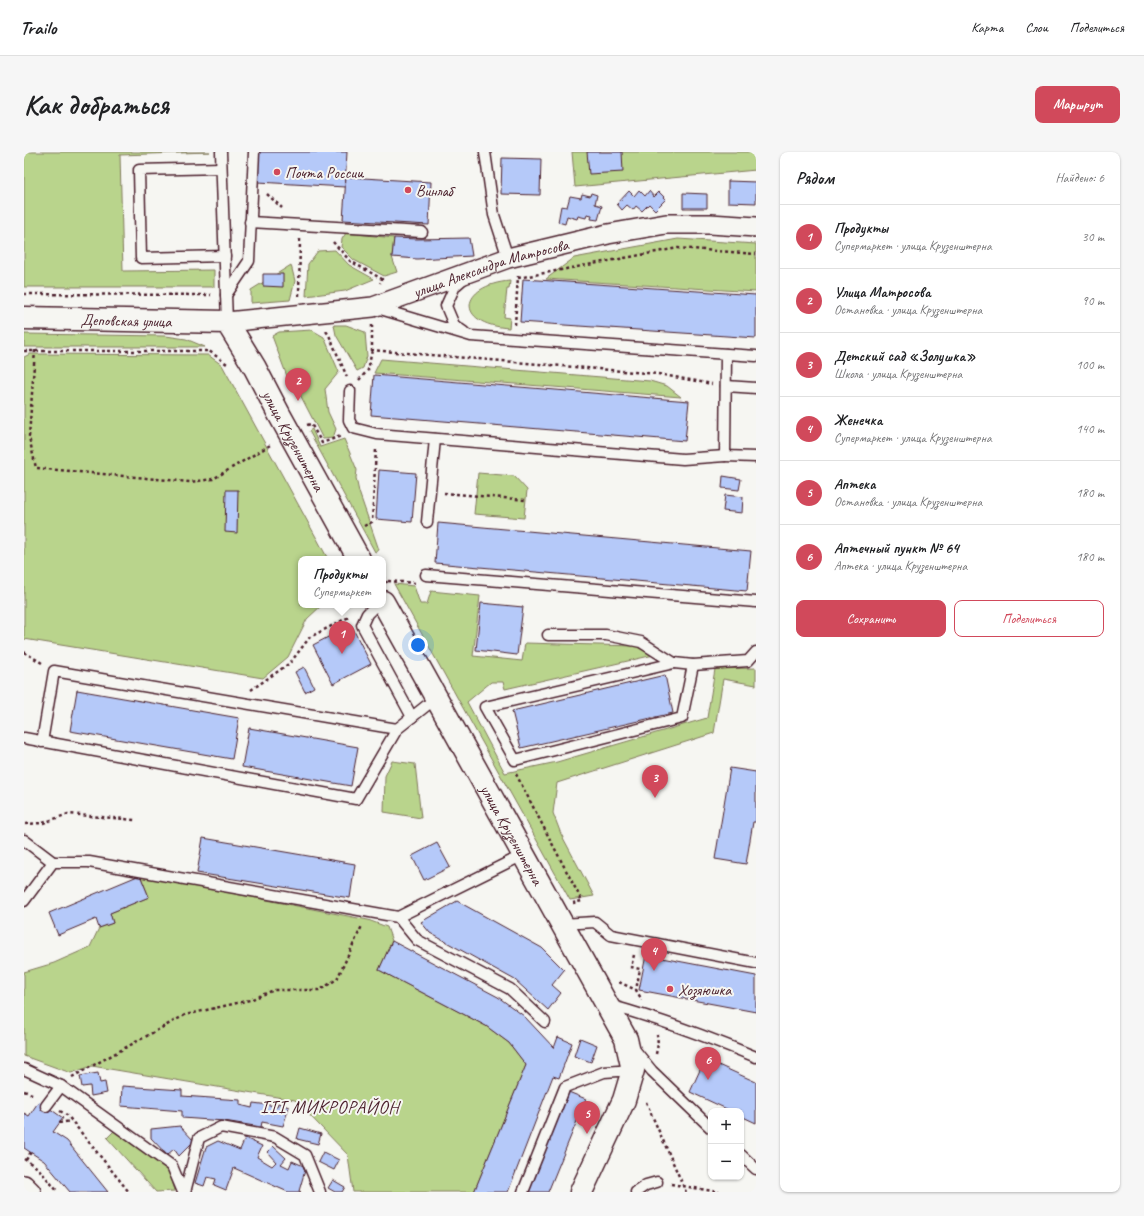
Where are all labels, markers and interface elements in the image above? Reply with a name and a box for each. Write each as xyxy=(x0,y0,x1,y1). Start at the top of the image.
text: Trailo xyxy=(20,16,56,40)
text: Карта xyxy=(971,19,1003,36)
text: Слои xyxy=(1025,19,1048,36)
text: Поделиться xyxy=(1070,19,1124,36)
button: Маршрут xyxy=(1035,86,1120,123)
text: Как добраться xyxy=(24,87,169,122)
place label: Почта России xyxy=(285,163,364,183)
marker: Почта России xyxy=(272,167,282,177)
text: Рядом xyxy=(796,168,834,189)
text: Найдено: 6 xyxy=(1056,170,1104,186)
place label: Винлаб xyxy=(416,181,456,201)
marker: Винлаб xyxy=(403,185,413,195)
text: Продукты xyxy=(834,219,888,238)
text: 1 xyxy=(806,229,812,245)
text: 30 m xyxy=(1082,229,1104,245)
street label: улица Александра Матросова xyxy=(410,235,572,303)
text: Супермаркет · улица Крузенштерна xyxy=(834,238,992,254)
text: Улица Матросова xyxy=(834,283,930,302)
text: 2 xyxy=(806,293,812,309)
text: 90 m xyxy=(1082,293,1104,309)
text: Остановка · улица Крузенштерна xyxy=(834,302,982,318)
street label: Деповская улица xyxy=(80,310,173,332)
text: Детский сад «Золушка» xyxy=(834,347,976,366)
text: 3 xyxy=(806,357,812,373)
text: 100 m xyxy=(1076,357,1104,373)
text: Школа · улица Крузенштерна xyxy=(834,366,962,382)
pin: 2 xyxy=(285,368,311,401)
street label: улица Крузенштерна xyxy=(257,386,329,496)
text: Женечка xyxy=(834,411,882,430)
text: 4 xyxy=(806,421,812,437)
text: 140 m xyxy=(1076,421,1104,437)
text: Супермаркет · улица Крузенштерна xyxy=(834,430,992,446)
text: Аптека xyxy=(834,475,876,494)
text: 5 xyxy=(806,485,812,501)
text: 180 m xyxy=(1076,485,1104,501)
text: Остановка · улица Крузенштерна xyxy=(834,494,982,510)
text: Аптечный пункт № 64 xyxy=(834,539,959,558)
text: 6 xyxy=(806,549,812,565)
text: 180 m xyxy=(1076,549,1104,565)
popup xyxy=(298,556,386,608)
text: Аптека · улица Крузенштерна xyxy=(834,558,967,574)
text: Продукты xyxy=(313,565,367,584)
text: Супермаркет xyxy=(313,584,371,600)
button: Сохранить xyxy=(796,600,946,637)
button: Поделиться xyxy=(954,600,1104,637)
pin: 1 xyxy=(329,621,355,654)
your location xyxy=(408,635,428,655)
pin: 3 xyxy=(642,765,668,798)
street label: улица Крузенштерна xyxy=(475,780,548,890)
pin: 4 xyxy=(641,938,667,971)
place label: Хозяюшка xyxy=(678,980,732,1000)
marker: Хозяюшка xyxy=(665,984,675,994)
pin: 6 xyxy=(695,1047,721,1080)
district label: III МИКРОРАЙОН xyxy=(261,1096,401,1118)
pin: 5 xyxy=(574,1101,600,1134)
map controls xyxy=(708,1108,744,1180)
button: + xyxy=(708,1108,744,1144)
button: − xyxy=(708,1144,744,1180)

